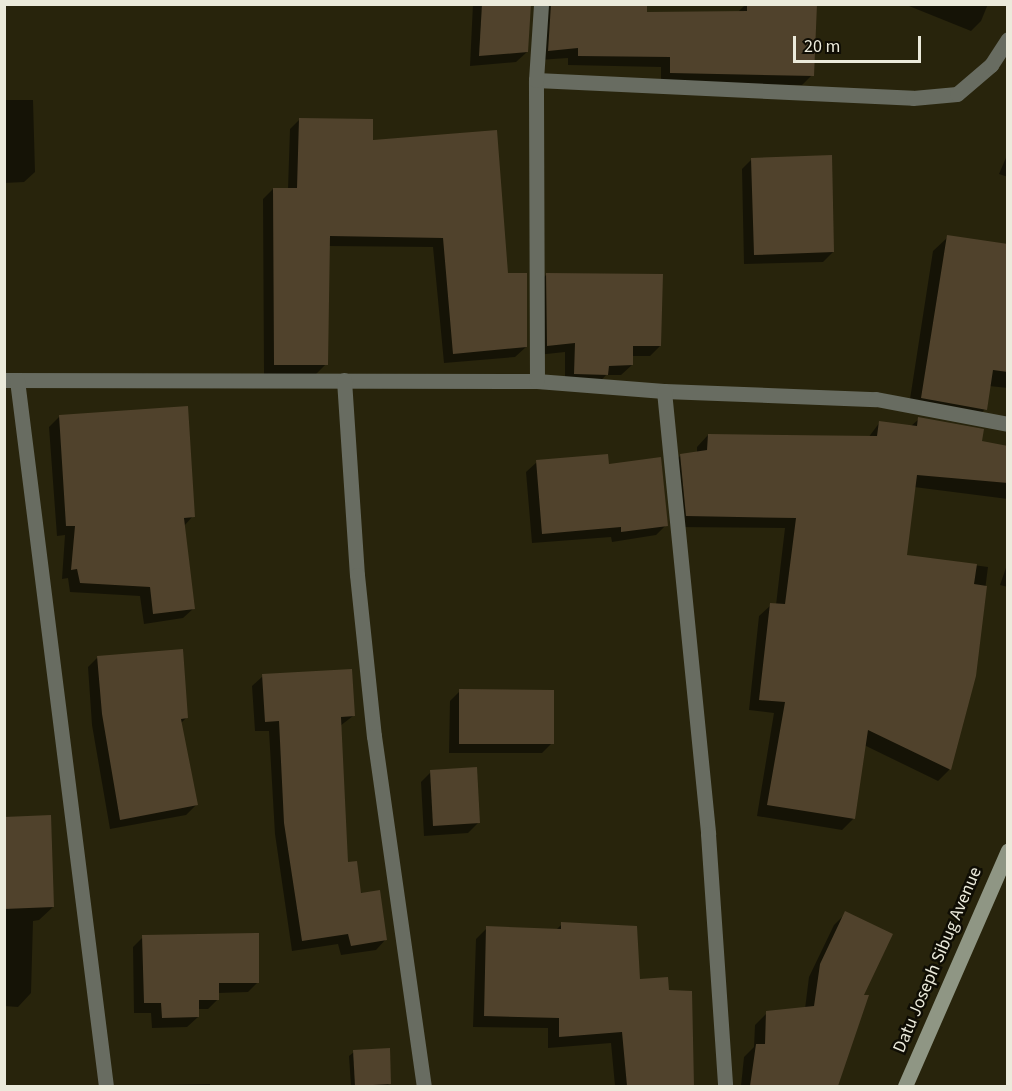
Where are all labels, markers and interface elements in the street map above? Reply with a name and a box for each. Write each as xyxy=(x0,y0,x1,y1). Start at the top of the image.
scale bar xyxy=(796,24,924,62)
text: 20 m xyxy=(804,34,840,59)
street label: Datu Joseph Sibug Avenue xyxy=(889,864,987,1056)

